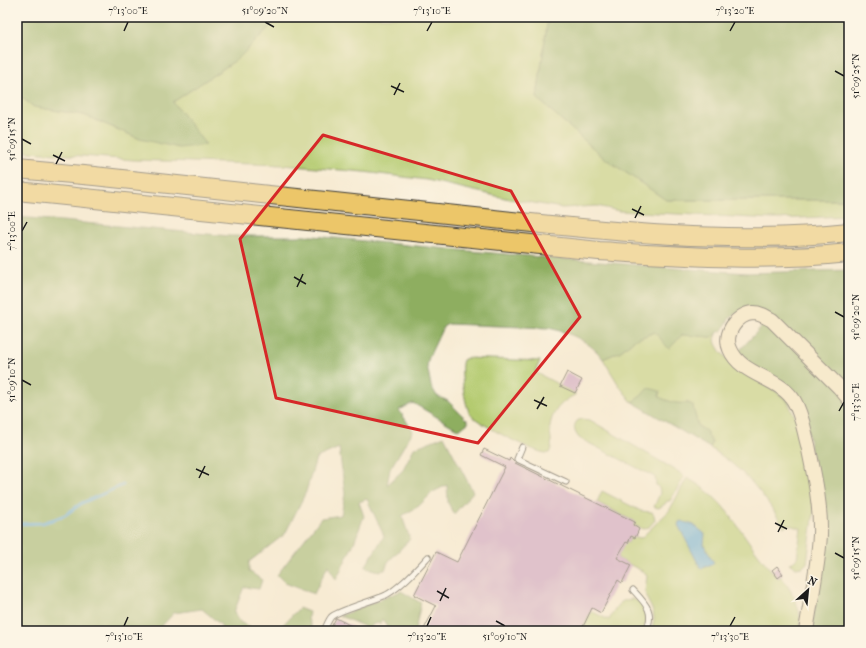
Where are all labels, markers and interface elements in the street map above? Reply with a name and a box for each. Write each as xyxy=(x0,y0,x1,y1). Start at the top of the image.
text: 7°13'00"E xyxy=(108,5,148,17)
text: 51°09'20"N xyxy=(242,5,289,17)
text: 7°13'10"E xyxy=(413,5,451,17)
text: 7°13'20"E xyxy=(716,5,754,17)
text: 51°09'25"N xyxy=(850,53,862,99)
text: 51°09'15"N xyxy=(6,117,18,161)
text: 7°13'00"E xyxy=(6,211,18,251)
text: 51°09'20"N xyxy=(850,293,862,340)
text: 51°09'10"N xyxy=(6,357,18,402)
text: 7°13'30"E xyxy=(850,383,862,421)
text: 51°09'15"N xyxy=(850,536,862,580)
north arrow xyxy=(788,570,828,610)
text: N xyxy=(806,574,820,590)
text: 7°13'10"E xyxy=(105,631,143,643)
text: 7°13'20"E xyxy=(408,631,446,643)
text: 51°09'10"N xyxy=(483,631,528,643)
text: 7°13'30"E xyxy=(711,631,749,643)

